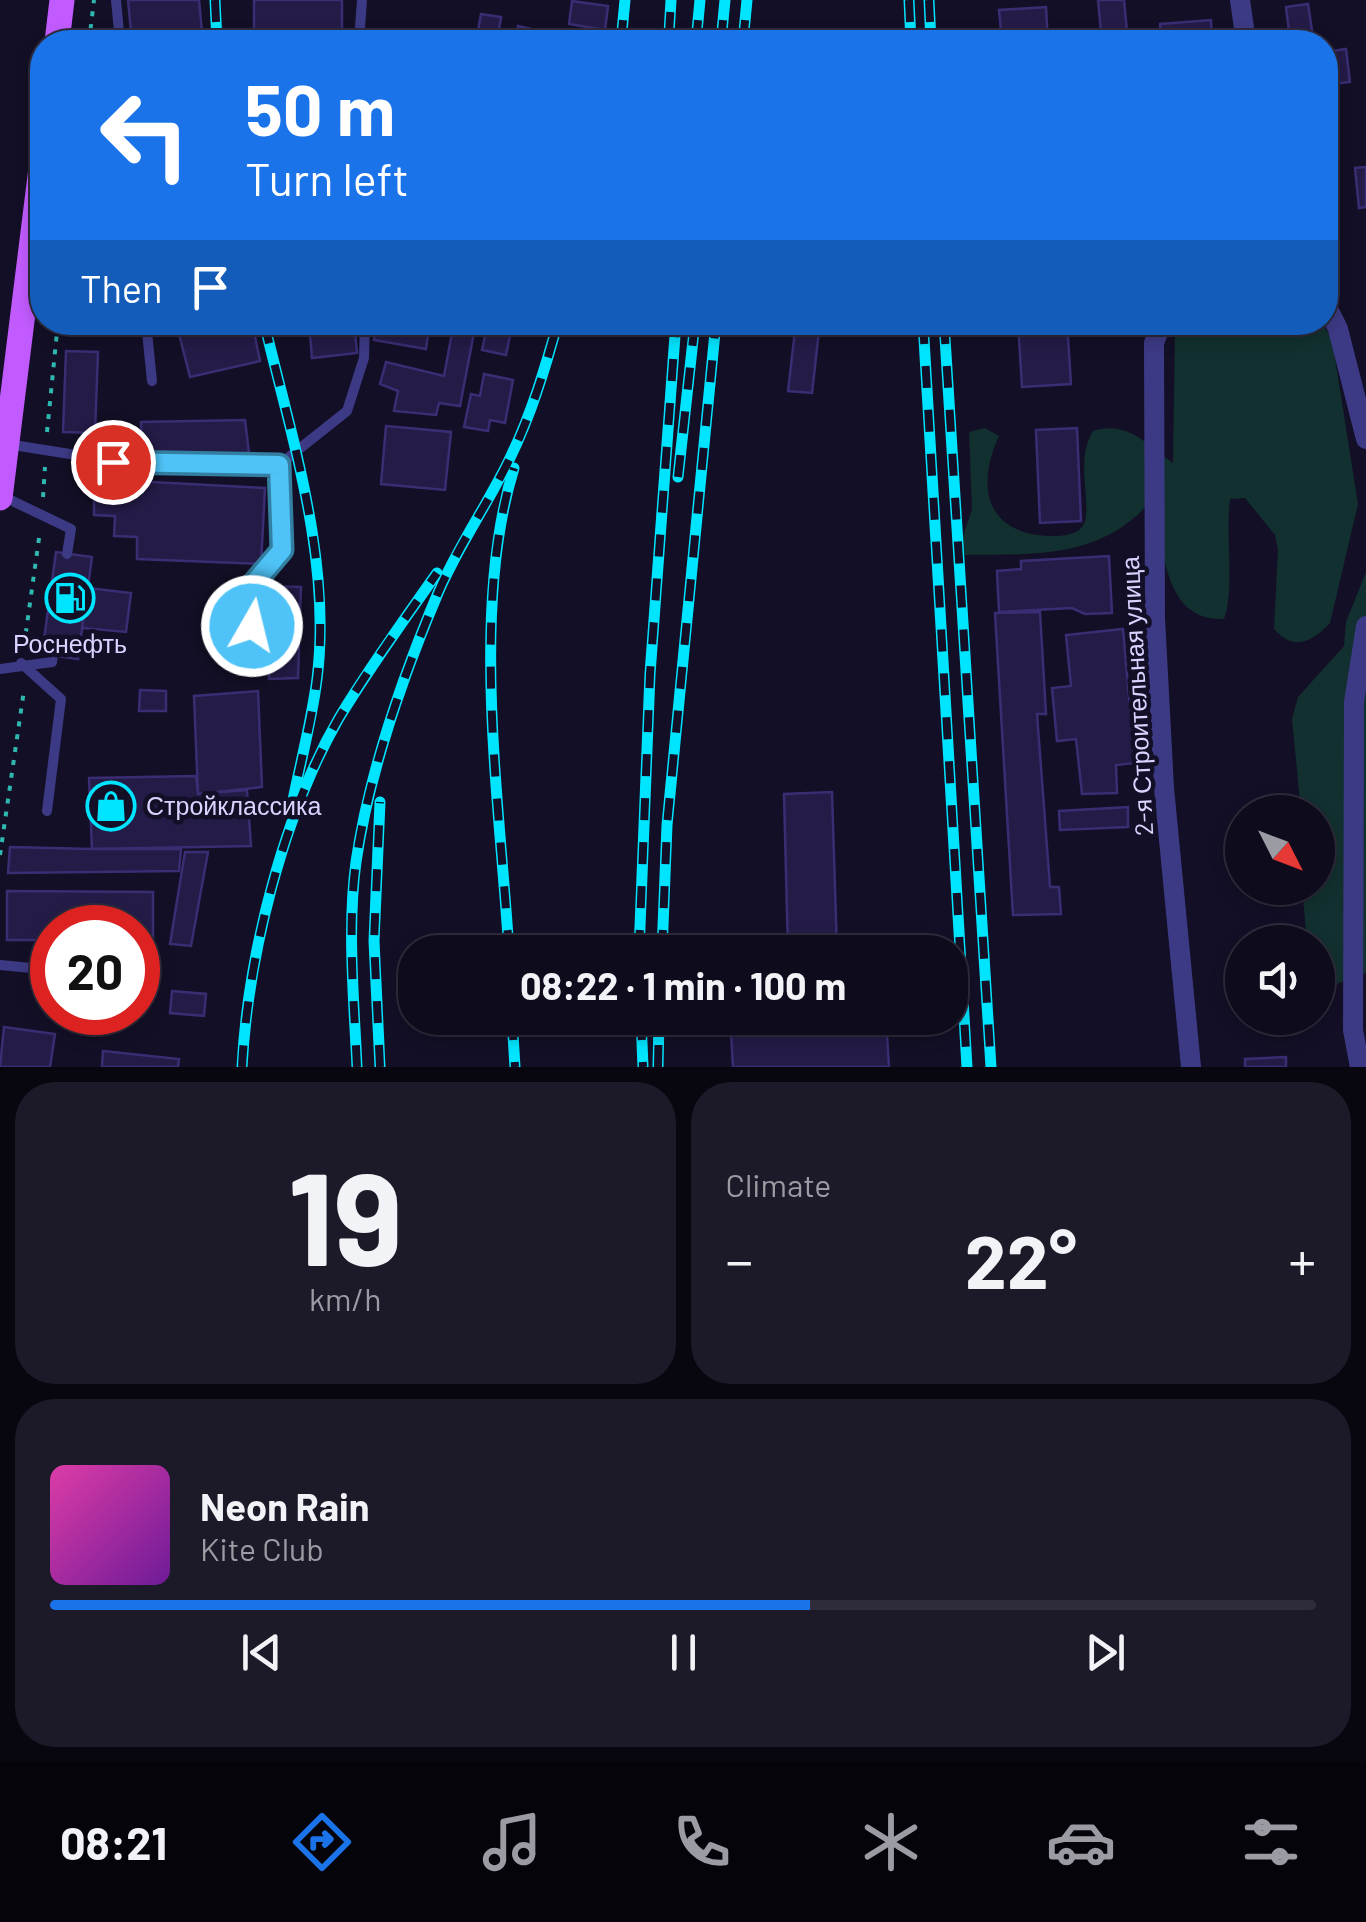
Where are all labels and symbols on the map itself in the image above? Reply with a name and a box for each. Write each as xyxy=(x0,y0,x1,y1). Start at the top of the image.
pin xyxy=(71,420,156,505)
street label: 2-я Строительная улица xyxy=(1114,555,1158,837)
fuel station icon: Роснефть xyxy=(44,572,96,624)
position arrow xyxy=(200,574,304,678)
place label: Роснефть xyxy=(13,628,127,658)
shop icon: Стройклассика xyxy=(85,780,137,832)
place label: Стройклассика xyxy=(146,790,321,820)
north arrow xyxy=(1225,795,1335,905)
speed limit sign: 20 xyxy=(30,905,160,1035)

